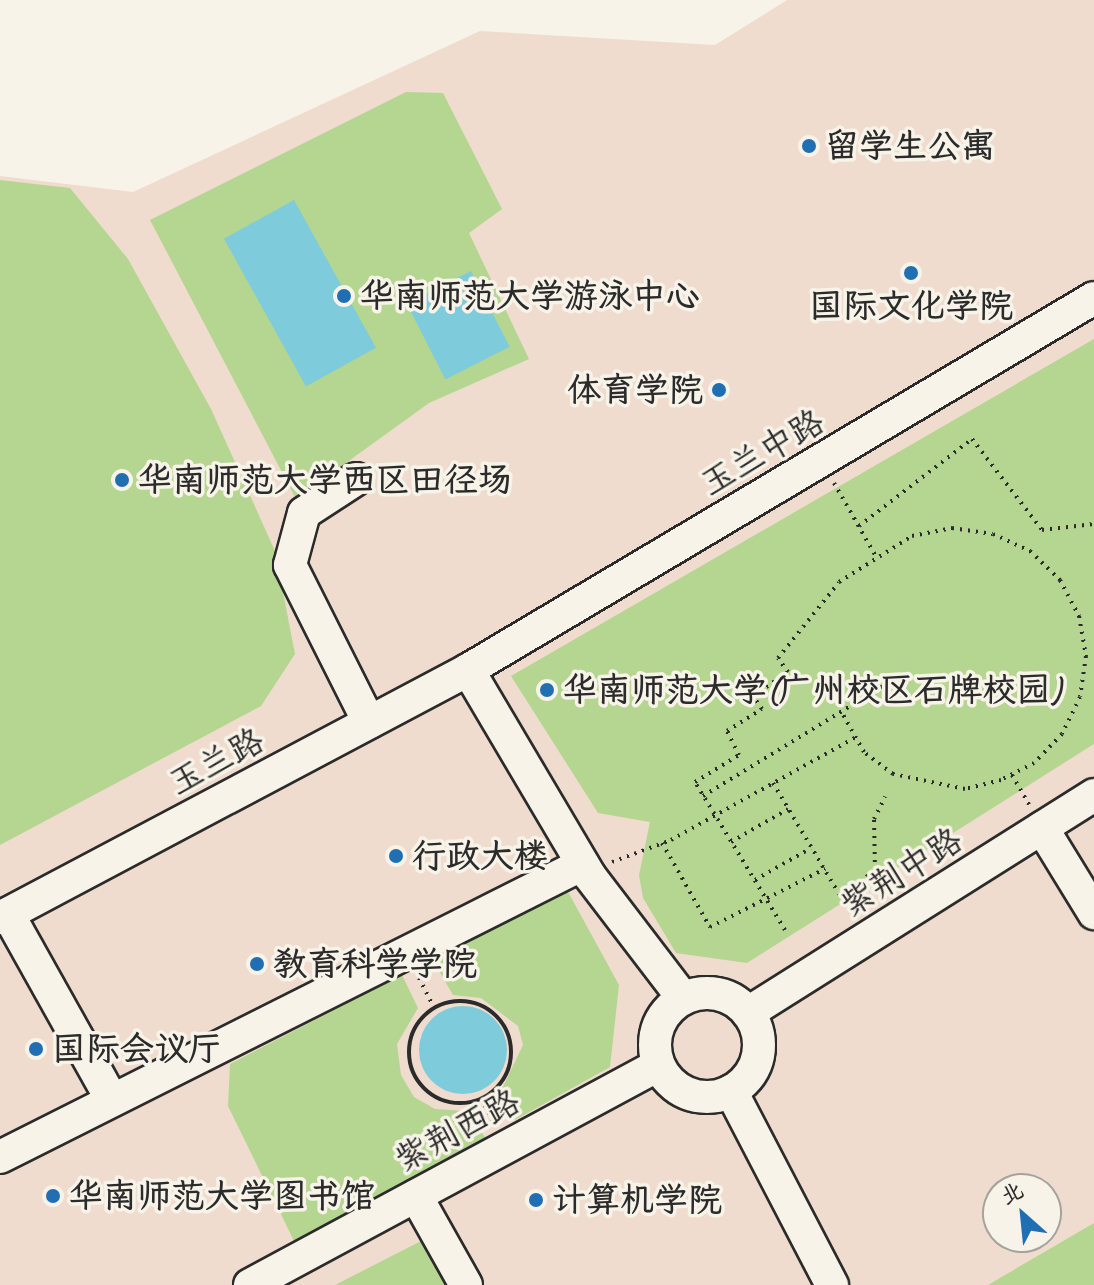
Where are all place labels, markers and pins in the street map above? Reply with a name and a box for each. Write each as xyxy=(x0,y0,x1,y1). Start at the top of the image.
place label: 留学生公寓 xyxy=(825,126,995,166)
marker: 留学生公寓 xyxy=(800,137,818,155)
marker: 国际文化学院 xyxy=(902,264,920,282)
place label: 华南师范大学游泳中心 xyxy=(360,276,700,316)
place label: 国际文化学院 xyxy=(809,286,1013,326)
marker: 华南师范大学游泳中心 xyxy=(335,287,353,305)
place label: 体育学院 xyxy=(567,370,703,410)
marker: 体育学院 xyxy=(710,381,728,399)
place label: 华南师范大学西区田径场 xyxy=(138,460,512,500)
marker: 华南师范大学西区田径场 xyxy=(113,471,131,489)
place label: 华南师范大学(广州校区石牌校园) xyxy=(563,670,1061,710)
marker: 华南师范大学(广州校区石牌校园) xyxy=(538,681,556,699)
place label: 行政大楼 xyxy=(412,836,548,876)
marker: 行政大楼 xyxy=(387,847,405,865)
place label: 教育科学学院 xyxy=(273,944,477,984)
marker: 教育科学学院 xyxy=(248,955,266,973)
place label: 国际会议厅 xyxy=(52,1029,222,1069)
marker: 国际会议厅 xyxy=(27,1040,45,1058)
place label: 华南师范大学图书馆 xyxy=(69,1176,375,1216)
place label: 计算机学院 xyxy=(552,1180,722,1220)
marker: 华南师范大学图书馆 xyxy=(44,1187,62,1205)
marker: 计算机学院 xyxy=(527,1191,545,1209)

